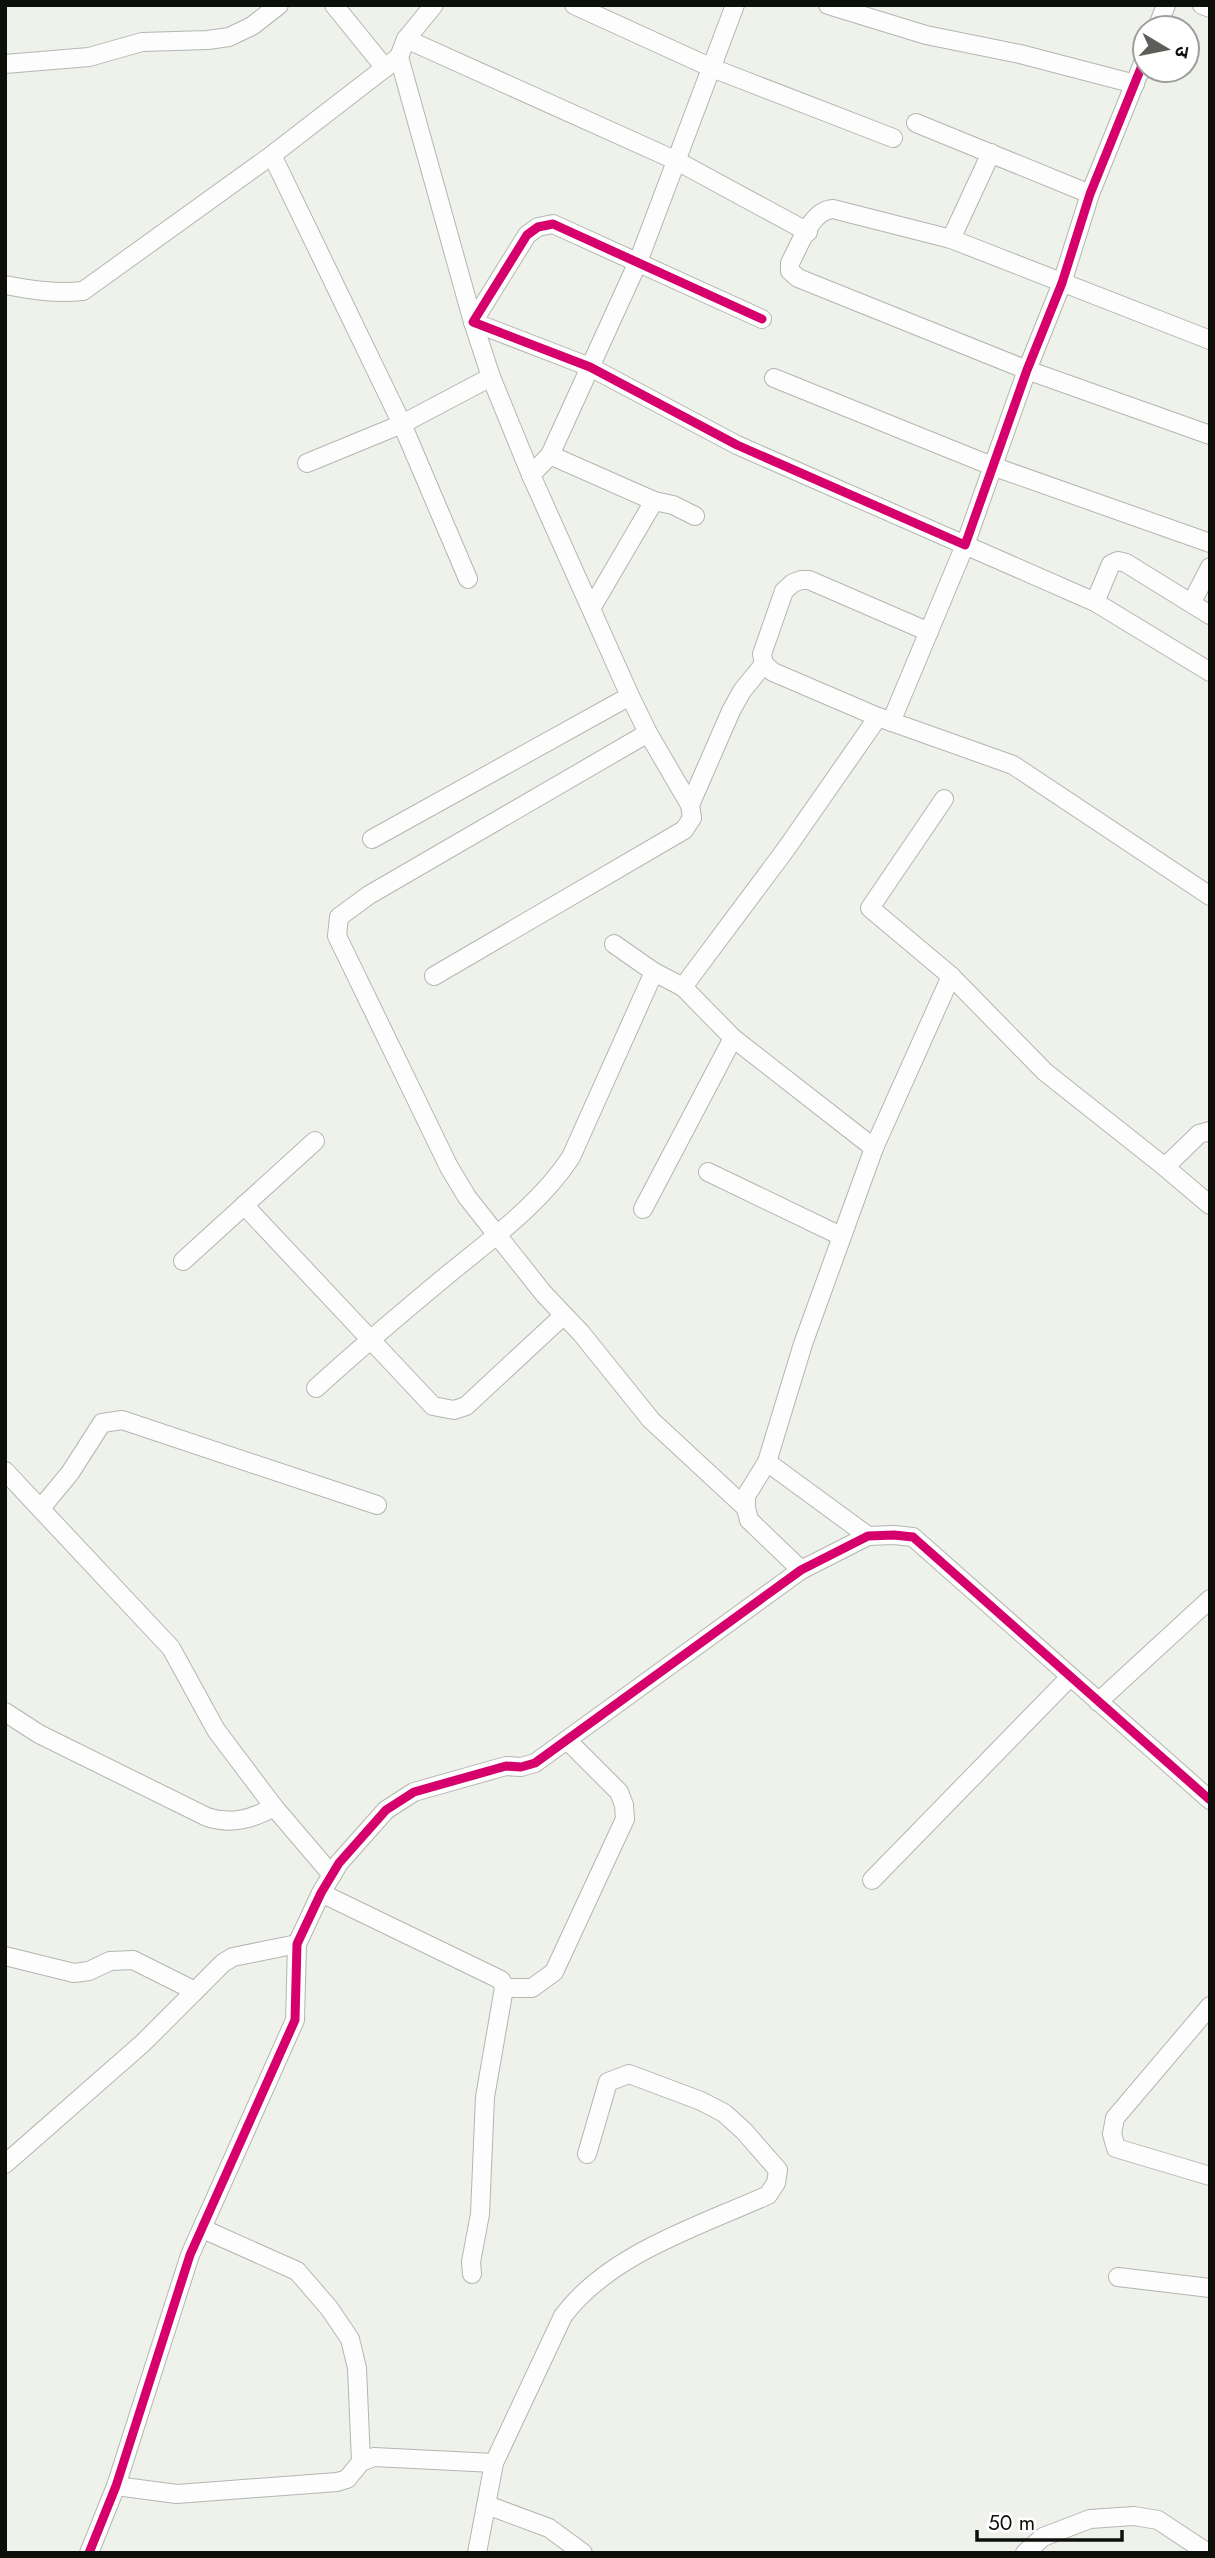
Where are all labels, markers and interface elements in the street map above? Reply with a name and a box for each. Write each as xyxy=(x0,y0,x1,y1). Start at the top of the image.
north arrow xyxy=(1131,14,1201,84)
text: उ xyxy=(1168,44,1197,61)
scale bar xyxy=(977,2498,1122,2542)
text: 50 m xyxy=(988,2508,1035,2538)

